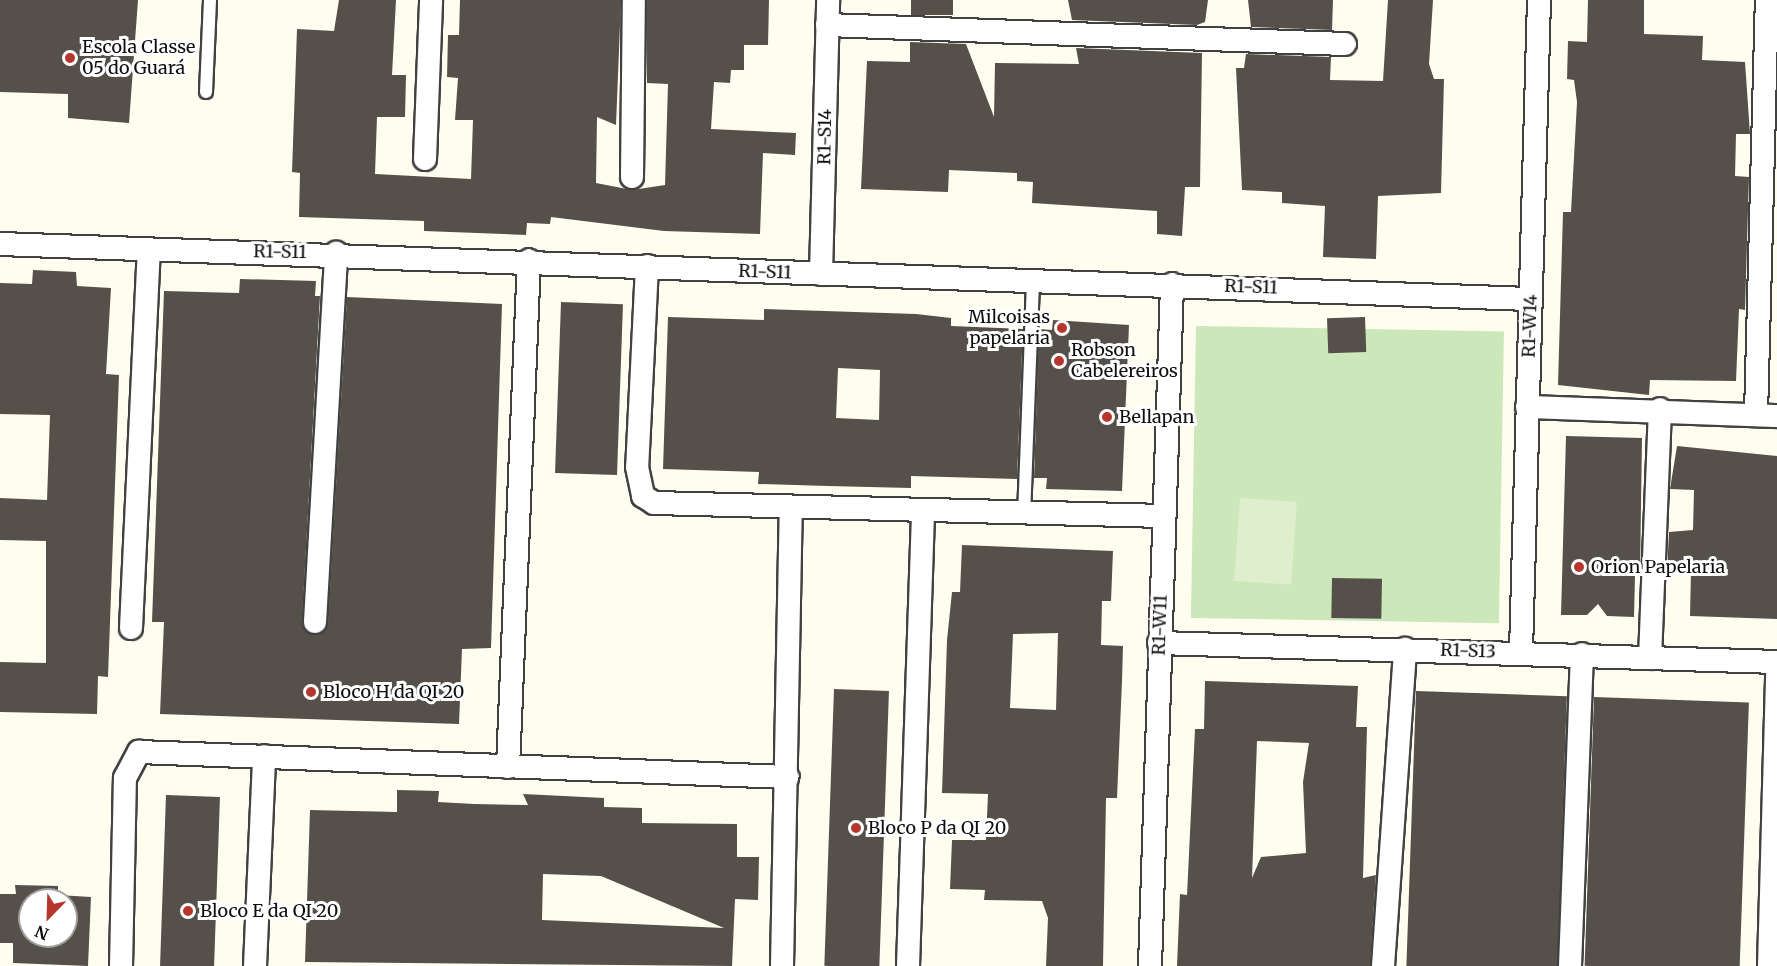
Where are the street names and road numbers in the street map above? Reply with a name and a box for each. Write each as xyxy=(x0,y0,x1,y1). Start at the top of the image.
street label: R1-S14 xyxy=(814,109,836,165)
street label: R1-S11 xyxy=(253,241,307,263)
street label: R1-S11 xyxy=(738,260,792,284)
street label: R1-S11 xyxy=(1224,275,1278,299)
street label: R1-W14 xyxy=(1518,294,1542,358)
street label: R1-W11 xyxy=(1148,594,1172,656)
street label: R1-S13 xyxy=(1440,639,1496,663)

